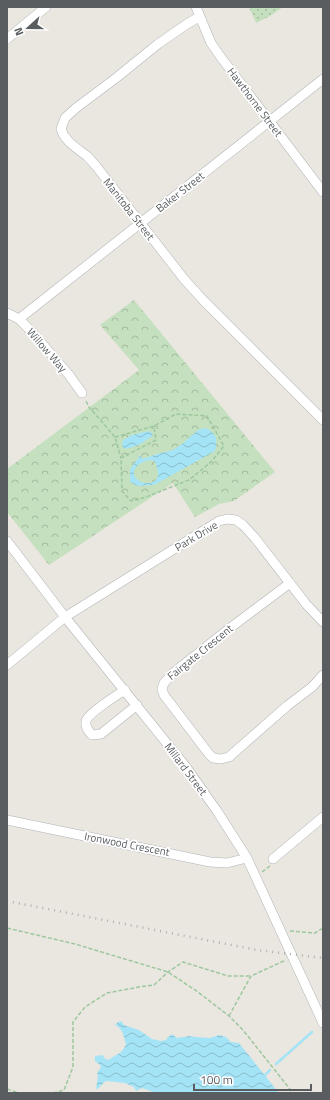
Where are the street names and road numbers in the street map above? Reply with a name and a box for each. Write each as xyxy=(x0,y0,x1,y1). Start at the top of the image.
street label: Hawthorne Street xyxy=(224,64,286,140)
street label: Baker Street xyxy=(152,168,208,216)
street label: Manitoba Street xyxy=(100,175,158,244)
street label: Willow Way xyxy=(23,324,71,376)
street label: Park Drive xyxy=(172,517,221,555)
street label: Fairgate Crescent xyxy=(164,620,236,684)
street label: Millard Street xyxy=(161,739,211,799)
street label: Ironwood Crescent xyxy=(83,828,171,860)

